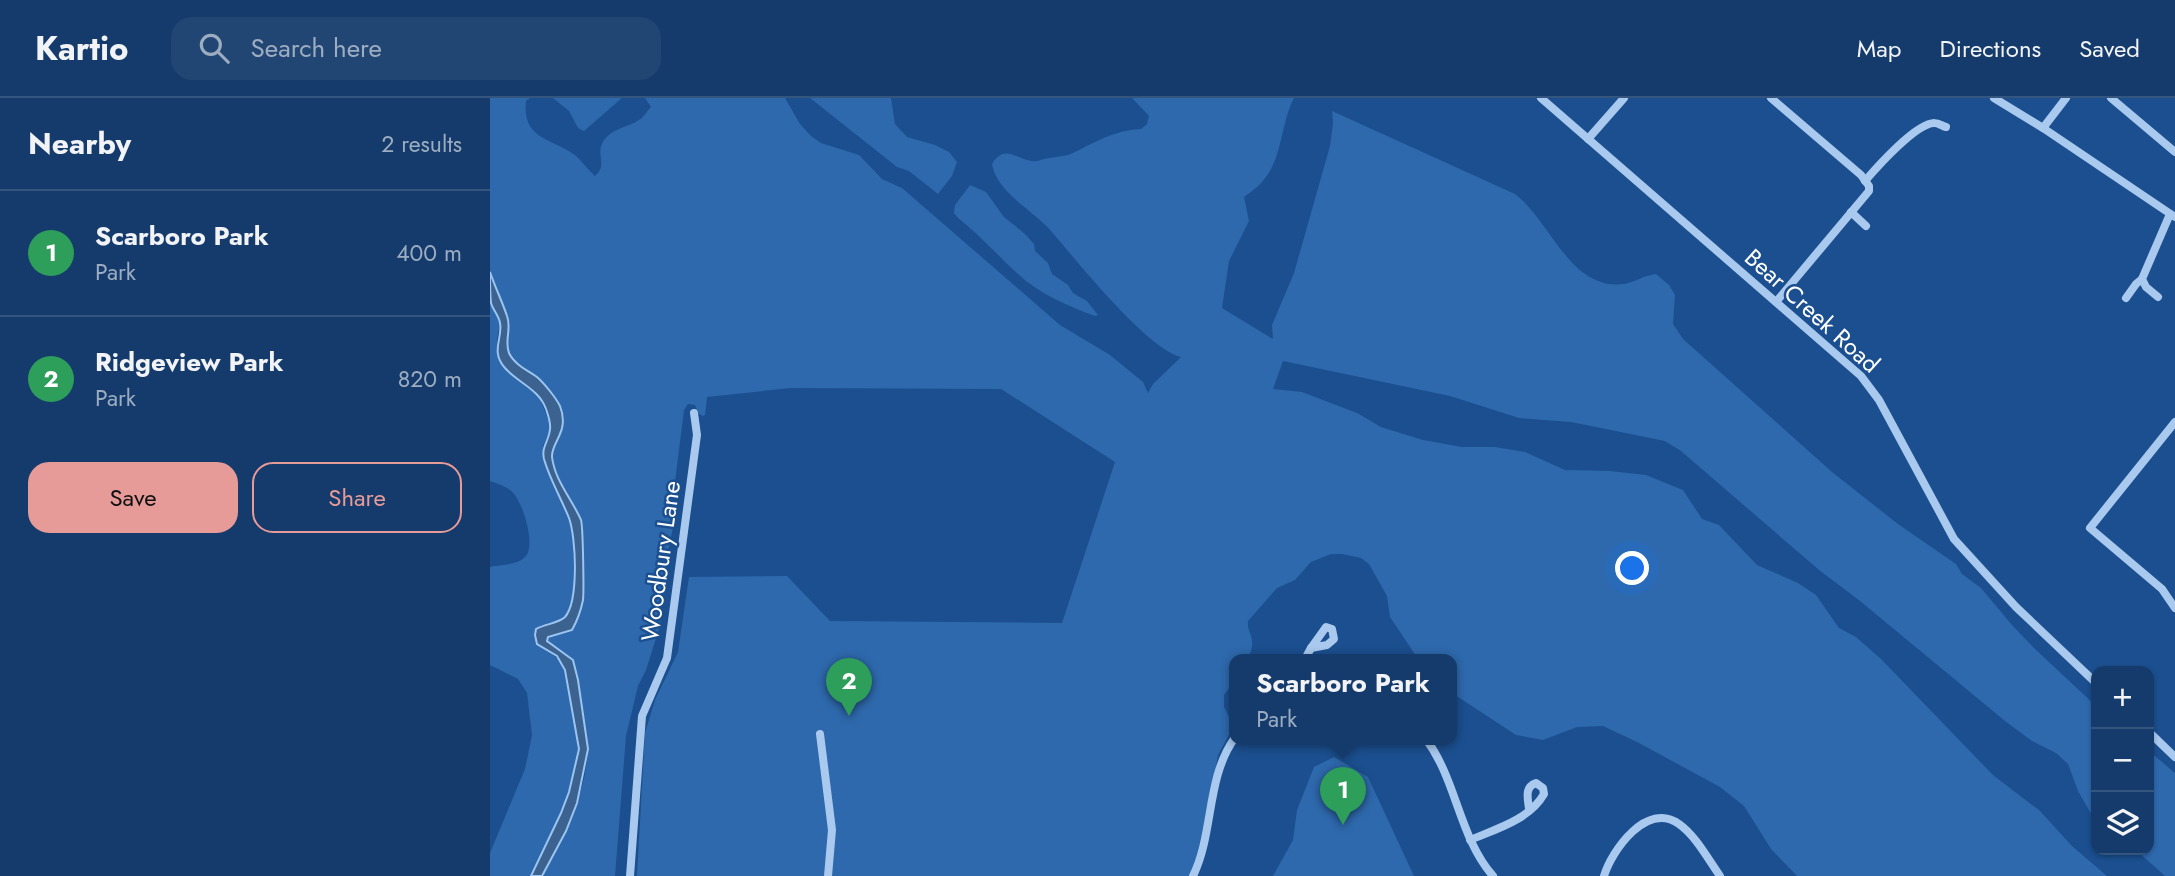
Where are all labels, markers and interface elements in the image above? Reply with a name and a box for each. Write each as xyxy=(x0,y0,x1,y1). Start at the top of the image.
search box xyxy=(171,17,661,80)
text: Kartio xyxy=(35,25,129,72)
icon: search xyxy=(195,29,233,67)
text: Search here xyxy=(251,29,382,67)
text: Map xyxy=(1857,31,1902,66)
text: Directions xyxy=(1940,31,2041,66)
text: Saved xyxy=(2079,31,2140,66)
text: Nearby xyxy=(28,122,131,165)
text: 2 results xyxy=(381,127,462,161)
text: Scarboro Park xyxy=(95,217,269,255)
text: 1 xyxy=(45,236,57,270)
text: 400 m xyxy=(396,236,462,270)
street label: Bear Creek Road xyxy=(1737,240,1888,381)
text: Park xyxy=(95,255,136,289)
text: Ridgeview Park xyxy=(95,343,284,381)
text: 2 xyxy=(43,362,59,396)
text: 820 m xyxy=(398,362,462,396)
text: Park xyxy=(95,381,136,415)
button: Save xyxy=(28,462,238,533)
button: Share xyxy=(252,462,462,533)
street label: Woodbury Lane xyxy=(632,478,689,644)
your location xyxy=(1615,551,1649,585)
popup xyxy=(1229,654,1457,745)
pin: 2 xyxy=(826,658,872,716)
text: Scarboro Park xyxy=(1256,664,1430,702)
map controls xyxy=(2091,666,2154,855)
button: + xyxy=(2091,666,2154,729)
text: Park xyxy=(1256,702,1297,736)
button: − xyxy=(2091,729,2154,792)
pin: 1 xyxy=(1320,767,1366,825)
button: layers xyxy=(2091,792,2154,855)

